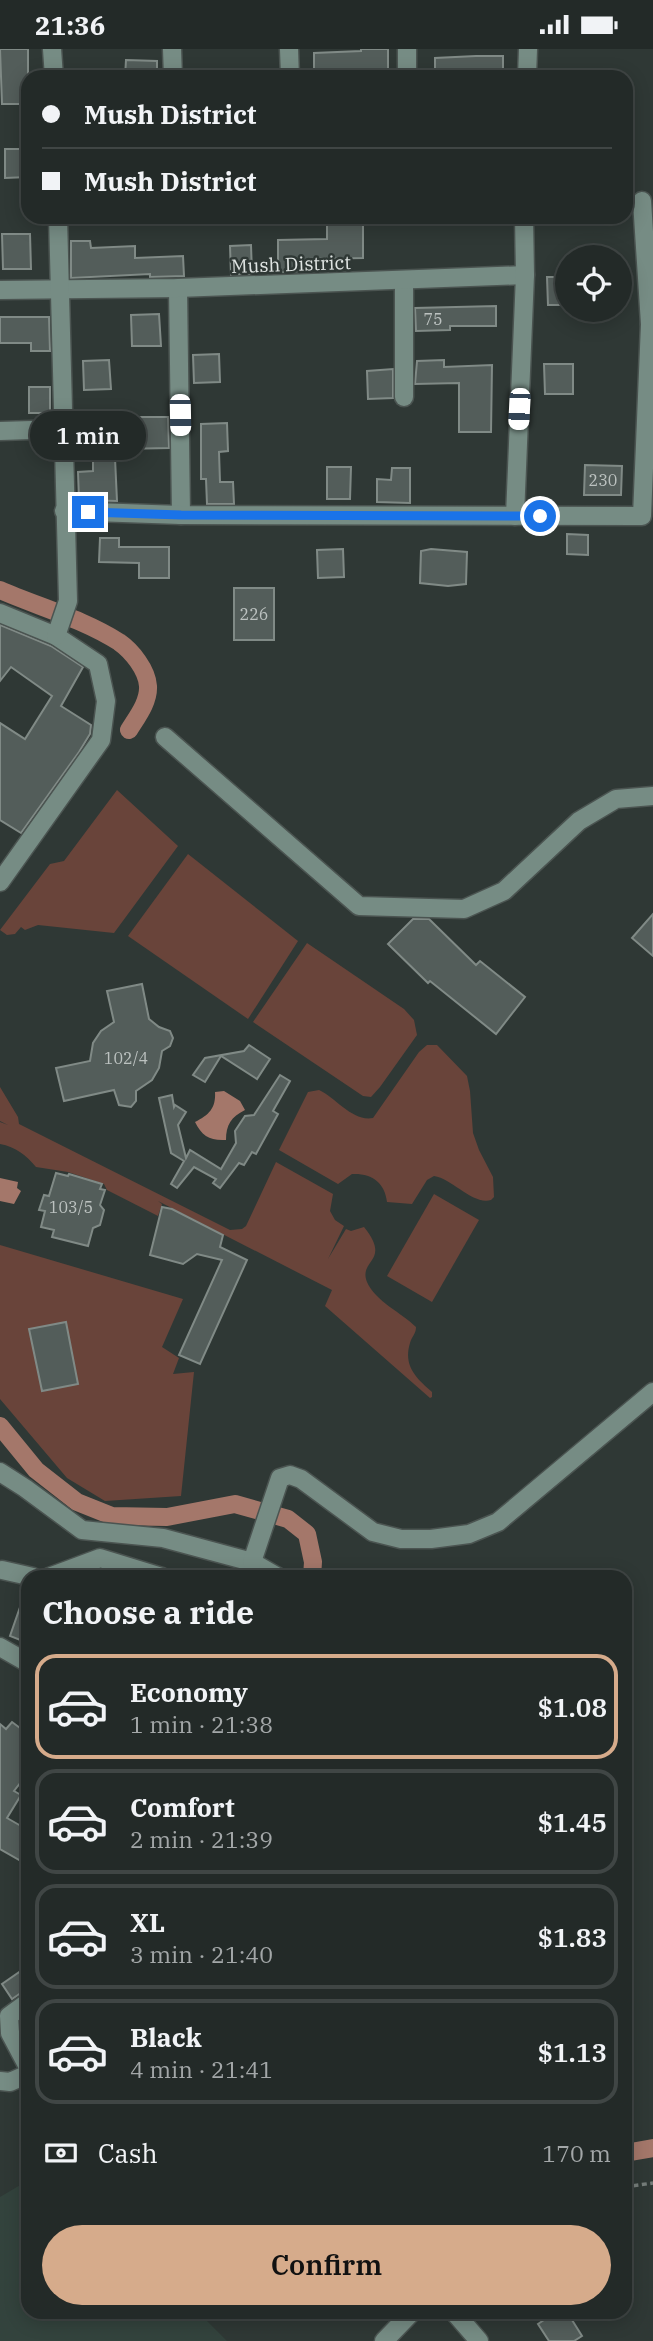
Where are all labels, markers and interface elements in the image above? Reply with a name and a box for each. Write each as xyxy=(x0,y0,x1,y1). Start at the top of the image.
text: 21:36 xyxy=(35,8,105,42)
text: Mush District xyxy=(84,97,256,131)
text: Mush District xyxy=(84,164,256,198)
map controls xyxy=(555,245,632,322)
button: locate xyxy=(555,245,632,322)
street label: Mush District xyxy=(231,250,352,278)
house number: 75 xyxy=(423,309,443,329)
car xyxy=(508,387,531,431)
car xyxy=(170,394,191,436)
callout: 1 min xyxy=(30,411,146,459)
text: 1 min xyxy=(56,420,120,450)
house number: 230 xyxy=(589,470,617,490)
route end xyxy=(72,496,104,528)
route start xyxy=(524,500,556,532)
house number: 226 xyxy=(240,604,268,624)
house number: 102/4 xyxy=(104,1048,148,1068)
house number: 103/5 xyxy=(49,1197,93,1217)
text: Choose a ride xyxy=(42,1591,254,1633)
icon: car xyxy=(46,1675,109,1738)
text: Economy xyxy=(130,1675,248,1709)
text: $1.08 xyxy=(538,1690,607,1724)
text: 1 min · 21:38 xyxy=(130,1709,273,1739)
icon: car xyxy=(46,1790,109,1853)
text: Comfort xyxy=(130,1790,235,1824)
text: $1.45 xyxy=(538,1805,607,1839)
text: 2 min · 21:39 xyxy=(130,1824,273,1854)
icon: car xyxy=(46,1905,109,1968)
text: XL xyxy=(130,1905,165,1939)
text: $1.83 xyxy=(538,1920,607,1954)
text: 3 min · 21:40 xyxy=(130,1939,273,1969)
icon: car xyxy=(46,2020,109,2083)
text: Black xyxy=(130,2020,202,2054)
text: $1.13 xyxy=(538,2035,607,2069)
text: 4 min · 21:41 xyxy=(130,2054,273,2084)
icon: cash xyxy=(42,2134,80,2172)
text: Cash xyxy=(98,2136,158,2170)
text: 170 m xyxy=(542,2138,611,2168)
button: Confirm xyxy=(42,2225,611,2305)

